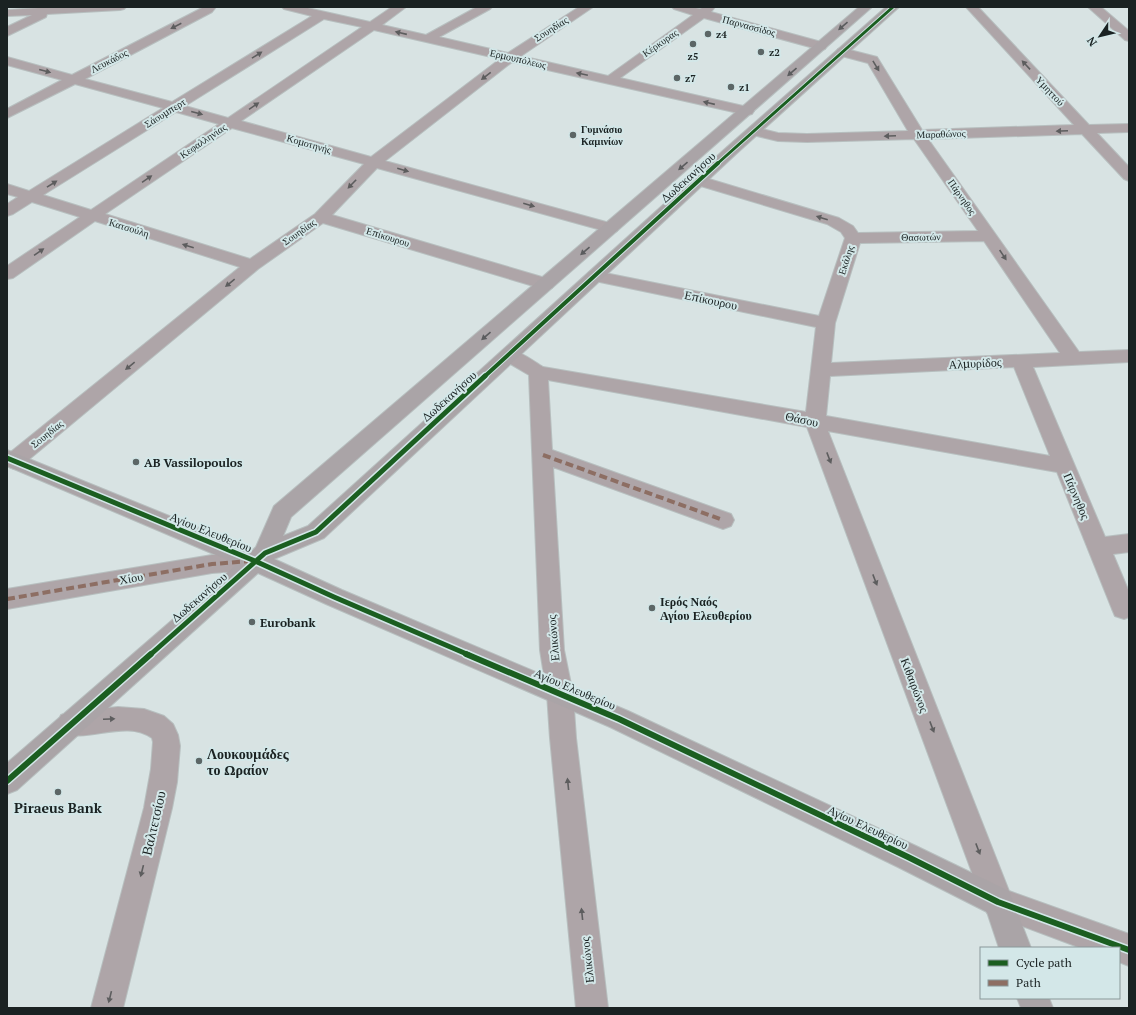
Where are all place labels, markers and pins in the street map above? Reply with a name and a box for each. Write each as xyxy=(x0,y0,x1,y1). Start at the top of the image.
place label: z4 xyxy=(716,28,727,41)
marker: z4 xyxy=(703,29,713,39)
marker: z5 xyxy=(688,39,698,49)
place label: z2 xyxy=(769,46,780,59)
marker: z2 xyxy=(756,47,766,57)
place label: z5 xyxy=(688,50,698,63)
place label: z7 xyxy=(685,72,696,85)
marker: z7 xyxy=(672,73,682,83)
place label: z1 xyxy=(739,81,750,94)
marker: z1 xyxy=(726,82,736,92)
place label: Γυμνάσιο Καμινίων xyxy=(581,123,623,148)
marker: Γυμνάσιο Καμινίων xyxy=(568,130,578,140)
place label: AB Vassilopoulos xyxy=(144,455,243,470)
marker: AB Vassilopoulos xyxy=(131,457,141,467)
place label: Ιερός Ναός Αγίου Ελευθερίου xyxy=(660,594,752,623)
marker: Ιερός Ναός Αγίου Ελευθερίου xyxy=(647,603,657,613)
place label: Eurobank xyxy=(260,615,315,630)
marker: Eurobank xyxy=(247,617,257,627)
place label: Λουκουμάδες το Ωραίον xyxy=(207,744,290,779)
marker: Λουκουμάδες το Ωραίον xyxy=(194,756,204,766)
marker: Piraeus Bank xyxy=(53,787,63,797)
place label: Piraeus Bank xyxy=(14,798,103,817)

